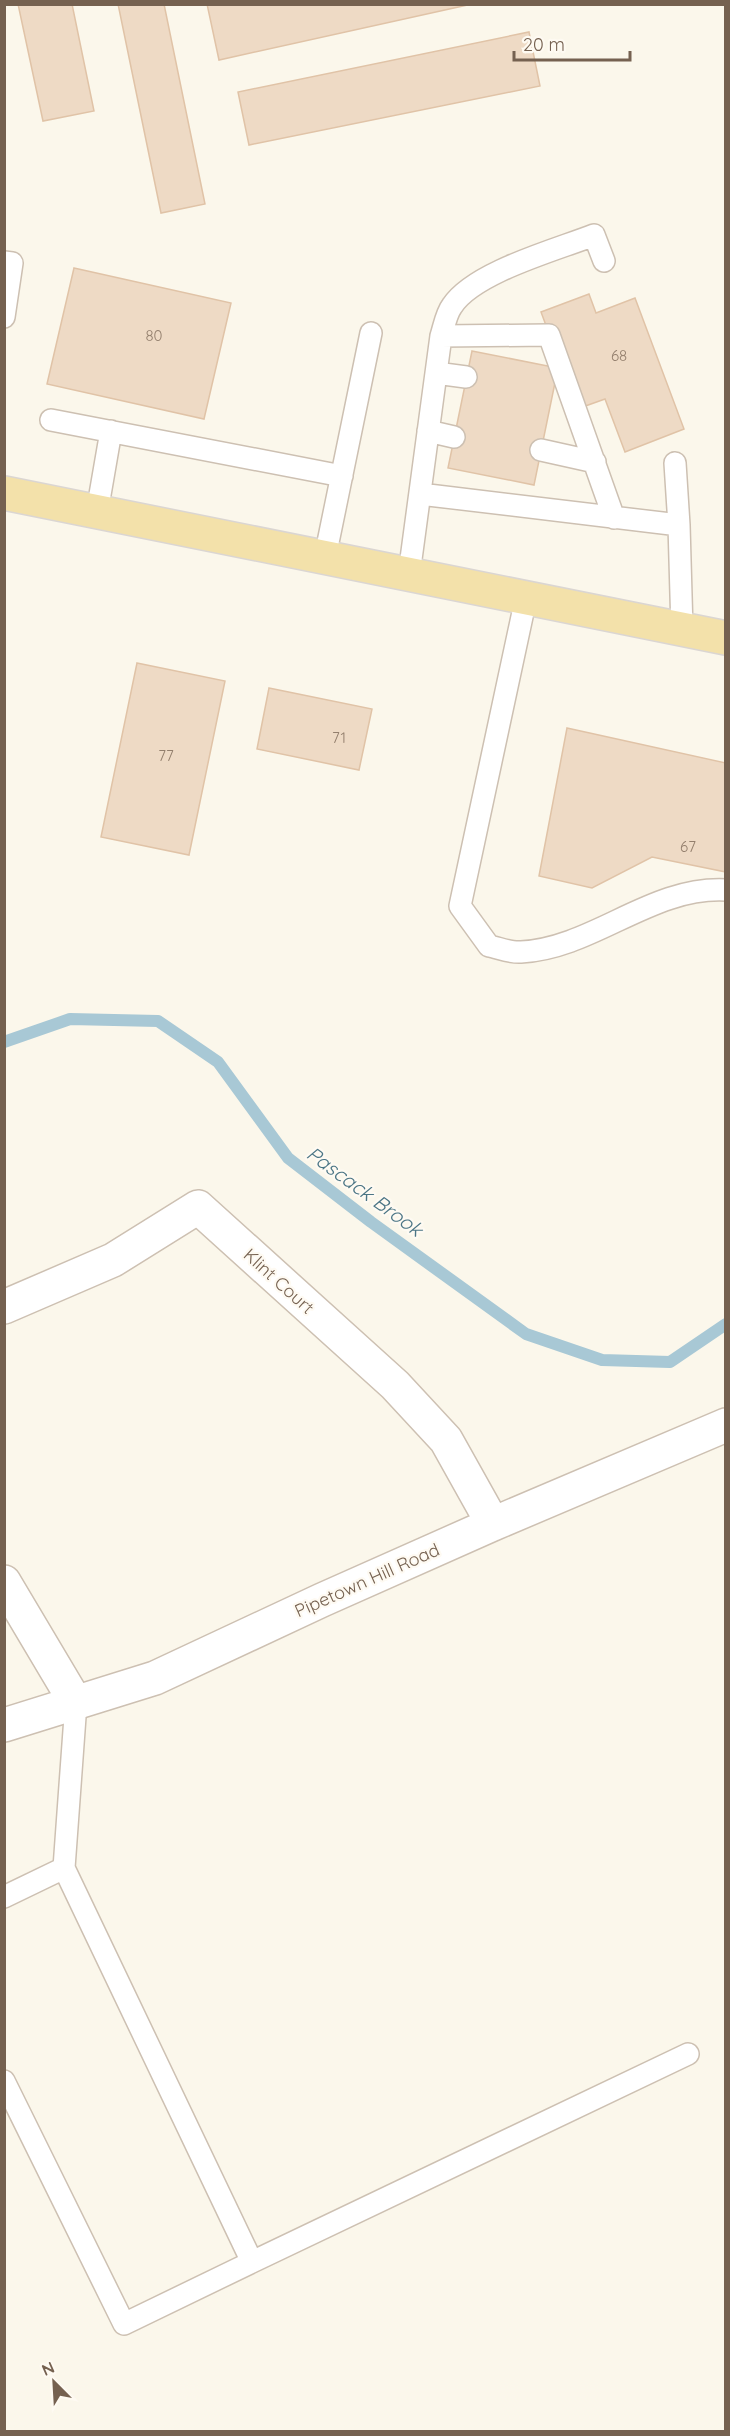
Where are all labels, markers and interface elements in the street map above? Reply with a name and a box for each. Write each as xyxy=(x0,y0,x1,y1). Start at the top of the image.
scale bar xyxy=(514,24,630,62)
text: 20 m xyxy=(523,33,565,56)
house number: 80 xyxy=(145,326,163,345)
house number: 68 xyxy=(611,346,627,365)
house number: 71 xyxy=(332,728,346,747)
house number: 77 xyxy=(158,746,174,765)
house number: 67 xyxy=(680,837,696,856)
water label: Pascack Brook xyxy=(302,1140,430,1243)
street label: Klint Court xyxy=(239,1243,319,1319)
street label: Pipetown Hill Road xyxy=(291,1538,443,1622)
north arrow xyxy=(24,2352,84,2412)
text: N xyxy=(38,2357,57,2380)

